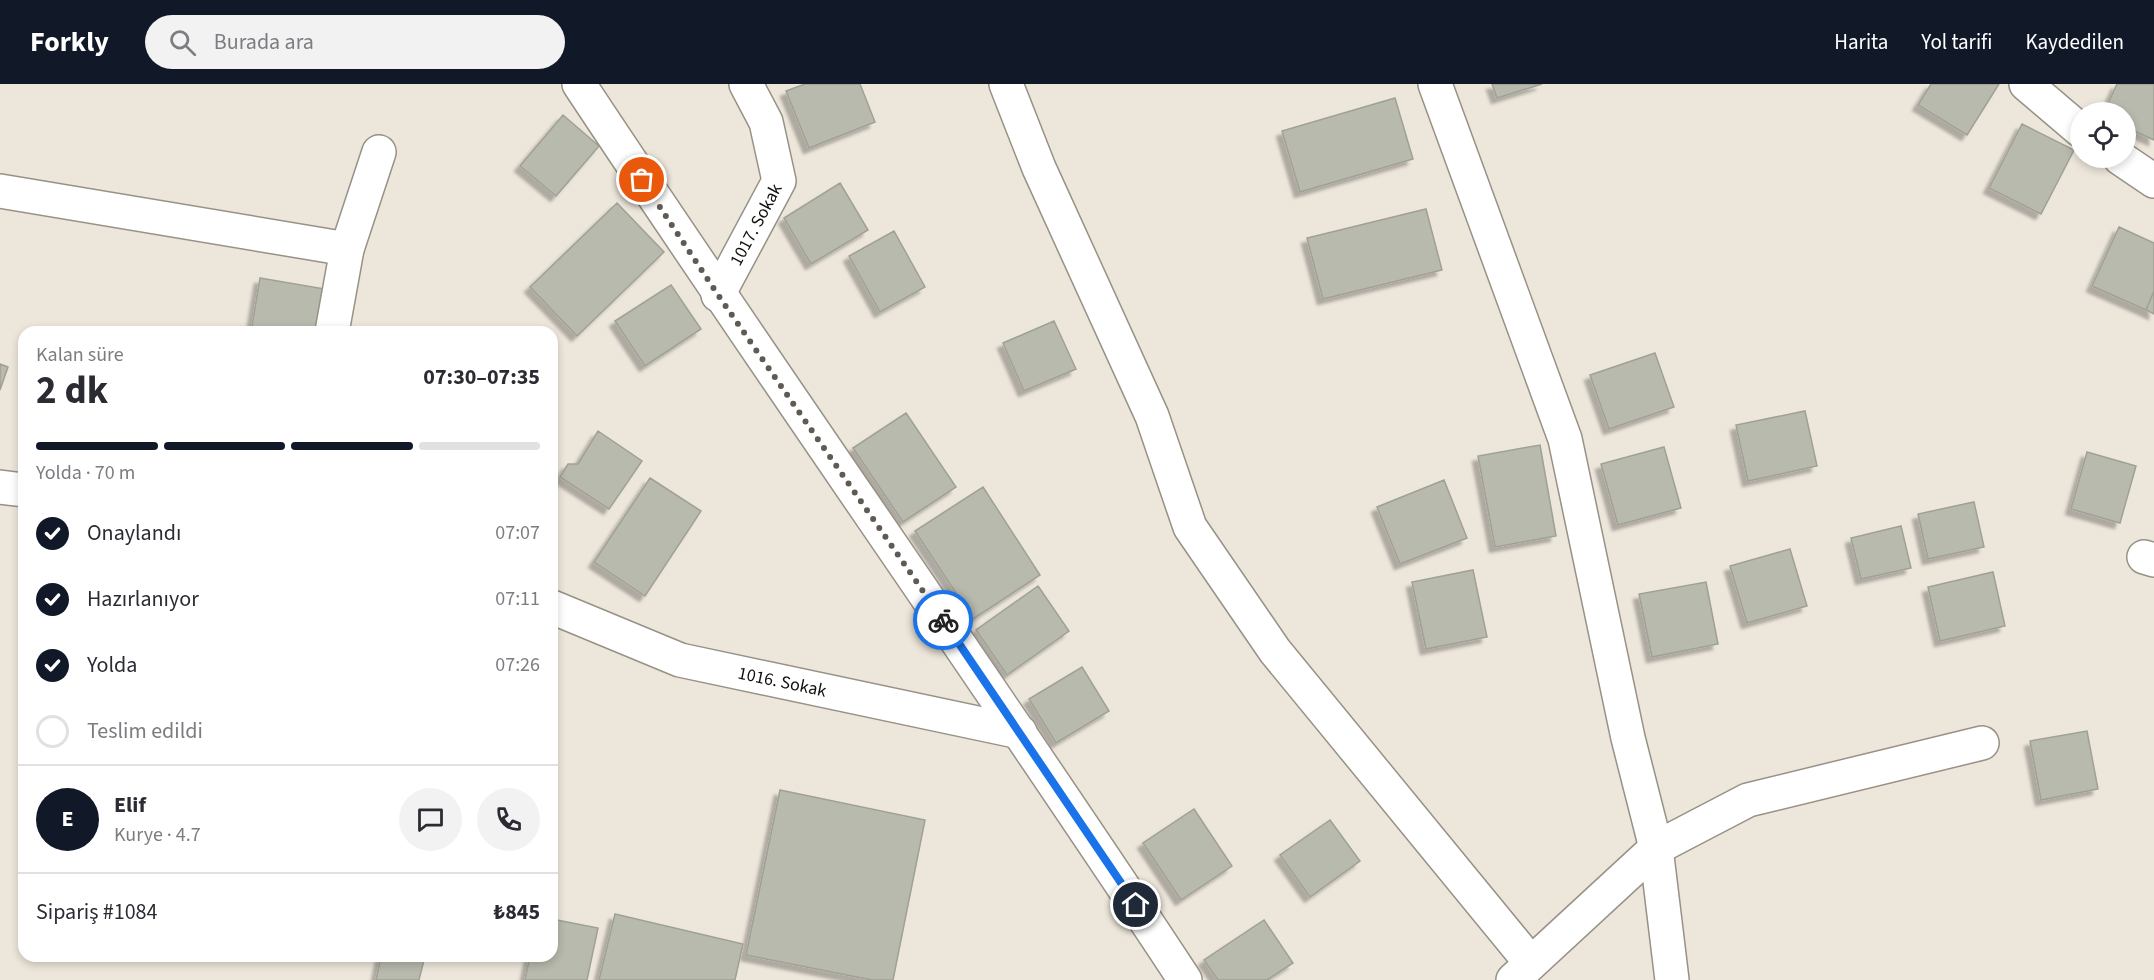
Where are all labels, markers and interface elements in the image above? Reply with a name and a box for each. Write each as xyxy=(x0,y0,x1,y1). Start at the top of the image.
search box xyxy=(145,15,565,69)
text: Forkly xyxy=(30,22,109,62)
icon: search xyxy=(166,26,199,59)
text: Burada ara xyxy=(214,26,314,58)
text: Harita xyxy=(1834,27,1888,57)
text: Yol tarifi xyxy=(1921,27,1992,57)
text: Kaydedilen xyxy=(2025,27,2124,57)
map controls xyxy=(2070,102,2136,168)
button: locate xyxy=(2070,102,2136,168)
pin xyxy=(616,154,667,205)
icon: bag xyxy=(625,163,658,196)
street label: 1017. Sokak xyxy=(724,179,788,270)
text: Kalan süre xyxy=(36,341,124,369)
text: 07:30–07:35 xyxy=(423,361,540,393)
text: 2 dk xyxy=(36,363,108,419)
text: Yolda · 70 m xyxy=(36,459,135,487)
icon: check xyxy=(36,517,69,550)
text: Onaylandı xyxy=(87,517,181,549)
text: 07:07 xyxy=(495,519,540,547)
icon: check xyxy=(36,583,69,616)
text: Hazırlanıyor xyxy=(87,583,199,615)
text: 07:11 xyxy=(495,585,540,613)
courier xyxy=(913,590,973,650)
icon: bike xyxy=(927,604,960,637)
icon: check xyxy=(36,649,69,682)
text: Yolda xyxy=(87,649,137,681)
text: 07:26 xyxy=(495,651,540,679)
street label: 1016. Sokak xyxy=(735,661,829,704)
text: Teslim edildi xyxy=(87,715,203,747)
button: chat xyxy=(399,788,462,851)
button: phone xyxy=(477,788,540,851)
text: Elif xyxy=(114,789,146,821)
text: E xyxy=(61,803,74,835)
text: Kurye · 4.7 xyxy=(114,821,201,849)
pin xyxy=(1110,879,1161,930)
icon: home xyxy=(1119,888,1152,921)
text: Sipariş #1084 xyxy=(36,896,158,928)
text: ₺845 xyxy=(494,896,540,928)

